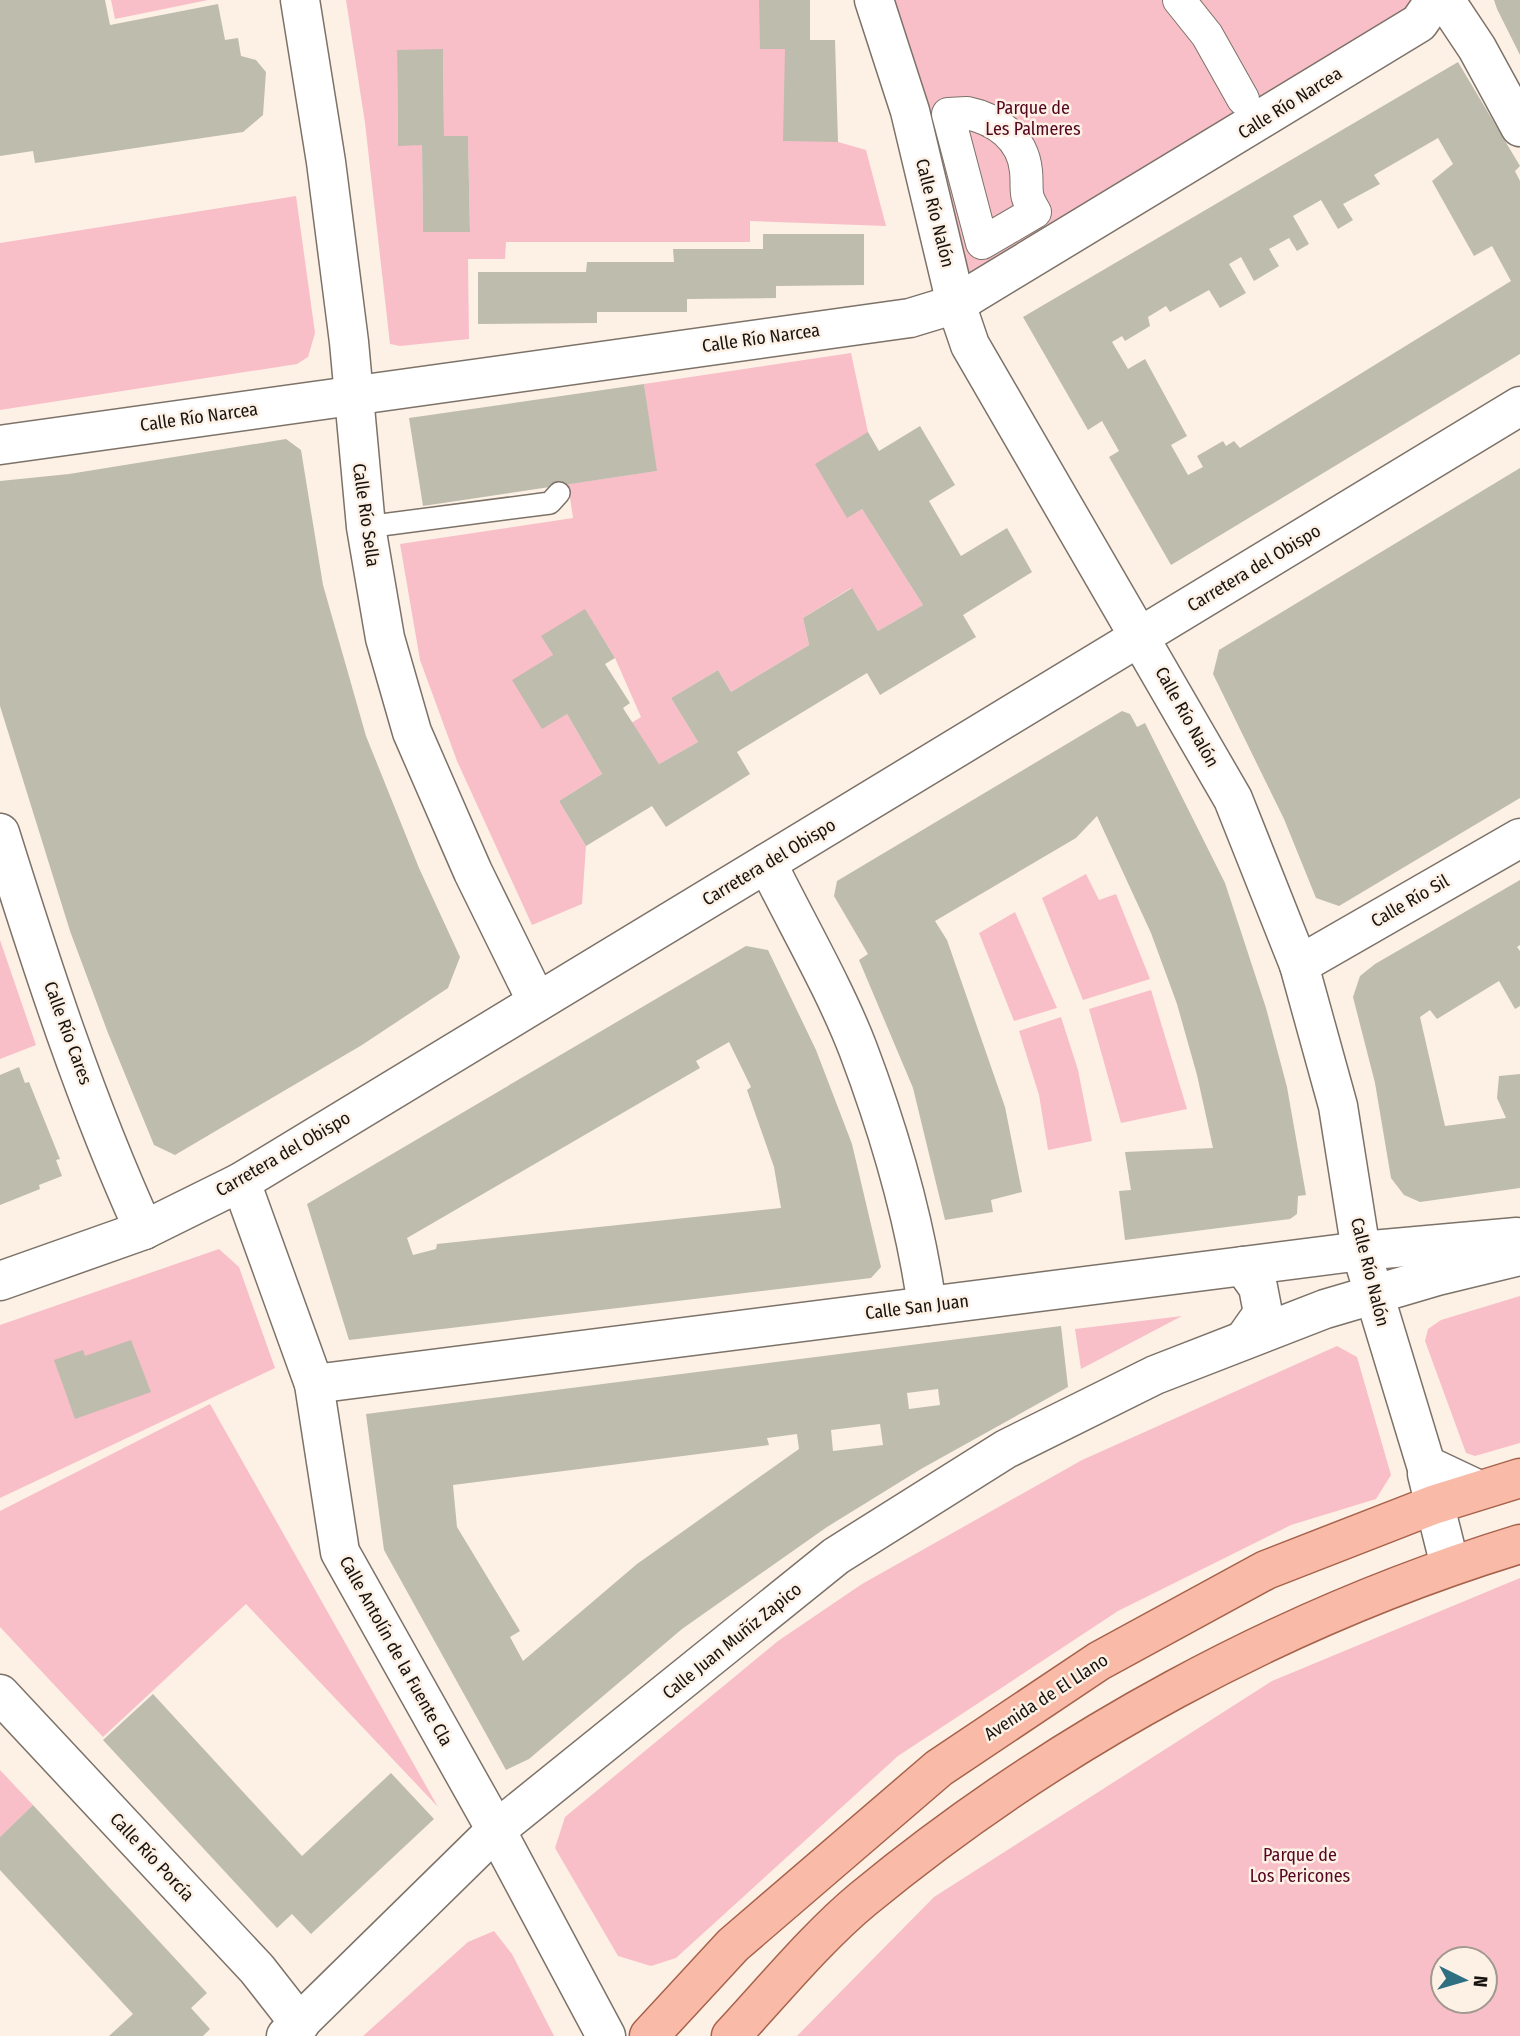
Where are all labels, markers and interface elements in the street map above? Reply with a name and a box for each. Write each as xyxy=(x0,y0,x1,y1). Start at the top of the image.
street label: Calle Río Narcea xyxy=(1234,62,1346,144)
park label: Parque de Les Palmeres xyxy=(985,97,1081,140)
street label: Calle Río Nalón xyxy=(911,156,959,270)
street label: Calle Río Narcea xyxy=(701,319,821,357)
street label: Calle Río Narcea xyxy=(139,398,259,436)
street label: Calle Río Sella xyxy=(348,462,384,568)
street label: Carretera del Obispo xyxy=(1183,520,1325,616)
street label: Calle Río Nalón xyxy=(1150,663,1224,771)
street label: Carretera del Obispo xyxy=(698,814,840,910)
street label: Calle Río Sil xyxy=(1367,870,1453,932)
street label: Calle Río Cares xyxy=(39,978,97,1088)
street label: Carretera del Obispo xyxy=(212,1107,354,1201)
street label: Calle Río Nalón xyxy=(1346,1215,1394,1329)
street label: Calle San Juan xyxy=(864,1290,970,1324)
street label: Calle Antolín de la Fuente Cla xyxy=(335,1552,458,1750)
street label: Calle Juan Muñíz Zapico xyxy=(658,1578,806,1704)
street label: Avenida de El Llano xyxy=(980,1649,1112,1745)
street label: Calle Río Porcía xyxy=(105,1808,199,1906)
park label: Parque de Los Pericones xyxy=(1250,1844,1351,1887)
north arrow xyxy=(1429,1945,1499,2015)
text: N xyxy=(1468,1975,1492,1988)

